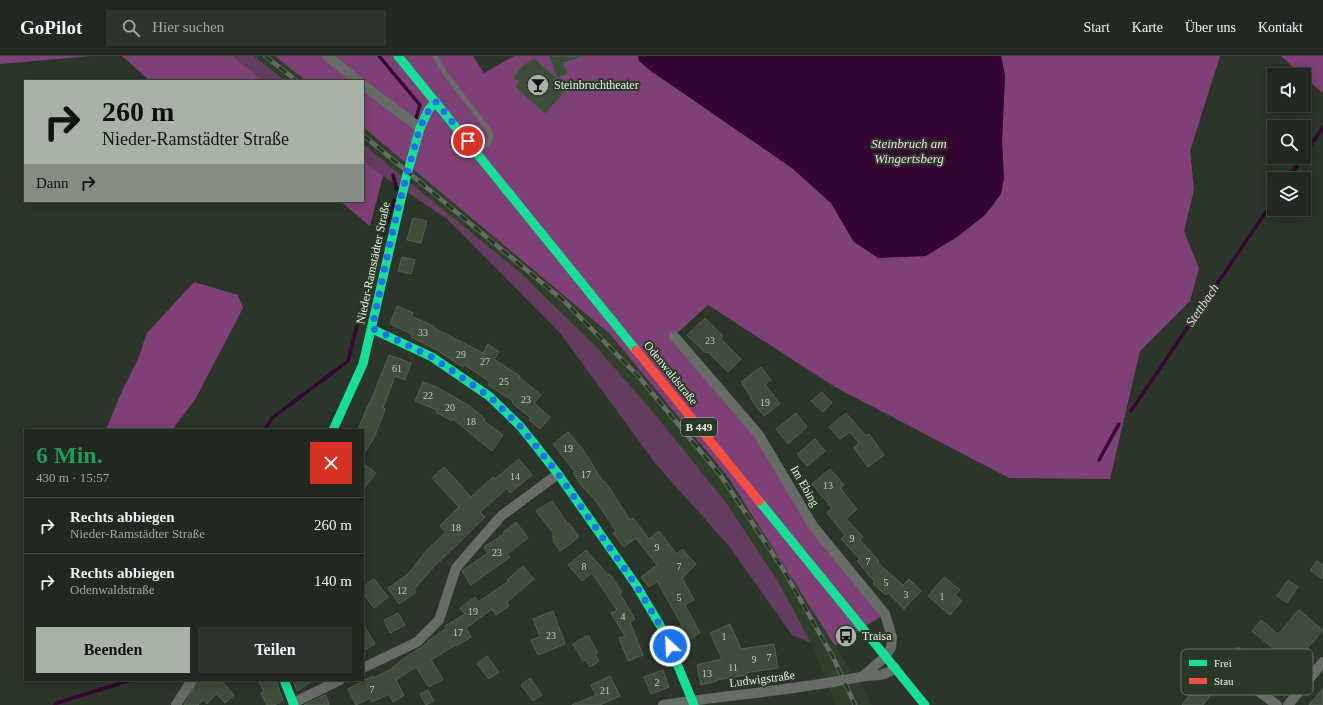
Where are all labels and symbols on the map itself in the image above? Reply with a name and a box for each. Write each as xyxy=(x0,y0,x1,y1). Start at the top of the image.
bar icon: Steinbruchtheater xyxy=(525,72,551,98)
place label: Steinbruchtheater xyxy=(554,78,639,92)
pin xyxy=(451,124,485,158)
water label: Steinbruch am Wingertsberg xyxy=(871,136,947,166)
street label: Nieder-Ramstädter Straße xyxy=(353,201,393,325)
water label: Stettbach xyxy=(1182,281,1222,329)
house number: 33 xyxy=(418,327,428,338)
house number: 23 xyxy=(705,335,715,346)
street label: Odenwaldstraße xyxy=(641,338,701,408)
house number: 29 xyxy=(456,349,466,360)
house number: 27 xyxy=(480,356,490,367)
house number: 61 xyxy=(392,363,402,374)
house number: 25 xyxy=(499,376,509,387)
house number: 22 xyxy=(423,390,433,401)
house number: 23 xyxy=(521,394,531,405)
house number: 19 xyxy=(760,397,770,408)
house number: 20 xyxy=(445,402,455,413)
house number: 18 xyxy=(466,416,476,427)
road number: B 449 xyxy=(681,418,717,436)
house number: 19 xyxy=(563,443,573,454)
street label: Im Ebing xyxy=(788,463,822,509)
house number: 17 xyxy=(581,469,591,480)
house number: 14 xyxy=(510,471,520,482)
house number: 13 xyxy=(823,480,833,491)
house number: 18 xyxy=(451,522,461,533)
house number: 9 xyxy=(850,533,855,544)
house number: 9 xyxy=(655,542,660,553)
house number: 23 xyxy=(492,547,502,558)
house number: 7 xyxy=(866,556,871,567)
house number: 8 xyxy=(582,561,587,572)
house number: 7 xyxy=(677,561,682,572)
house number: 5 xyxy=(884,577,889,588)
house number: 12 xyxy=(397,585,407,596)
house number: 3 xyxy=(904,589,909,600)
house number: 1 xyxy=(940,591,945,602)
house number: 5 xyxy=(677,592,682,603)
house number: 19 xyxy=(468,606,478,617)
house number: 4 xyxy=(621,611,626,622)
bus stop icon: Traisa xyxy=(833,623,859,649)
position arrow xyxy=(649,625,691,667)
house number: 17 xyxy=(453,627,463,638)
place label: Traisa xyxy=(862,629,892,643)
house number: 23 xyxy=(546,630,556,641)
house number: 1 xyxy=(722,631,727,642)
legend xyxy=(1181,649,1313,695)
house number: 7 xyxy=(767,652,772,663)
house number: 9 xyxy=(752,654,757,665)
text: Frei xyxy=(1214,657,1232,669)
house number: 11 xyxy=(728,662,738,673)
house number: 13 xyxy=(702,668,712,679)
street label: Ludwigstraße xyxy=(728,668,796,690)
text: Stau xyxy=(1214,675,1234,687)
house number: 2 xyxy=(655,677,660,688)
house number: 7 xyxy=(370,684,375,695)
house number: 21 xyxy=(600,685,610,696)

